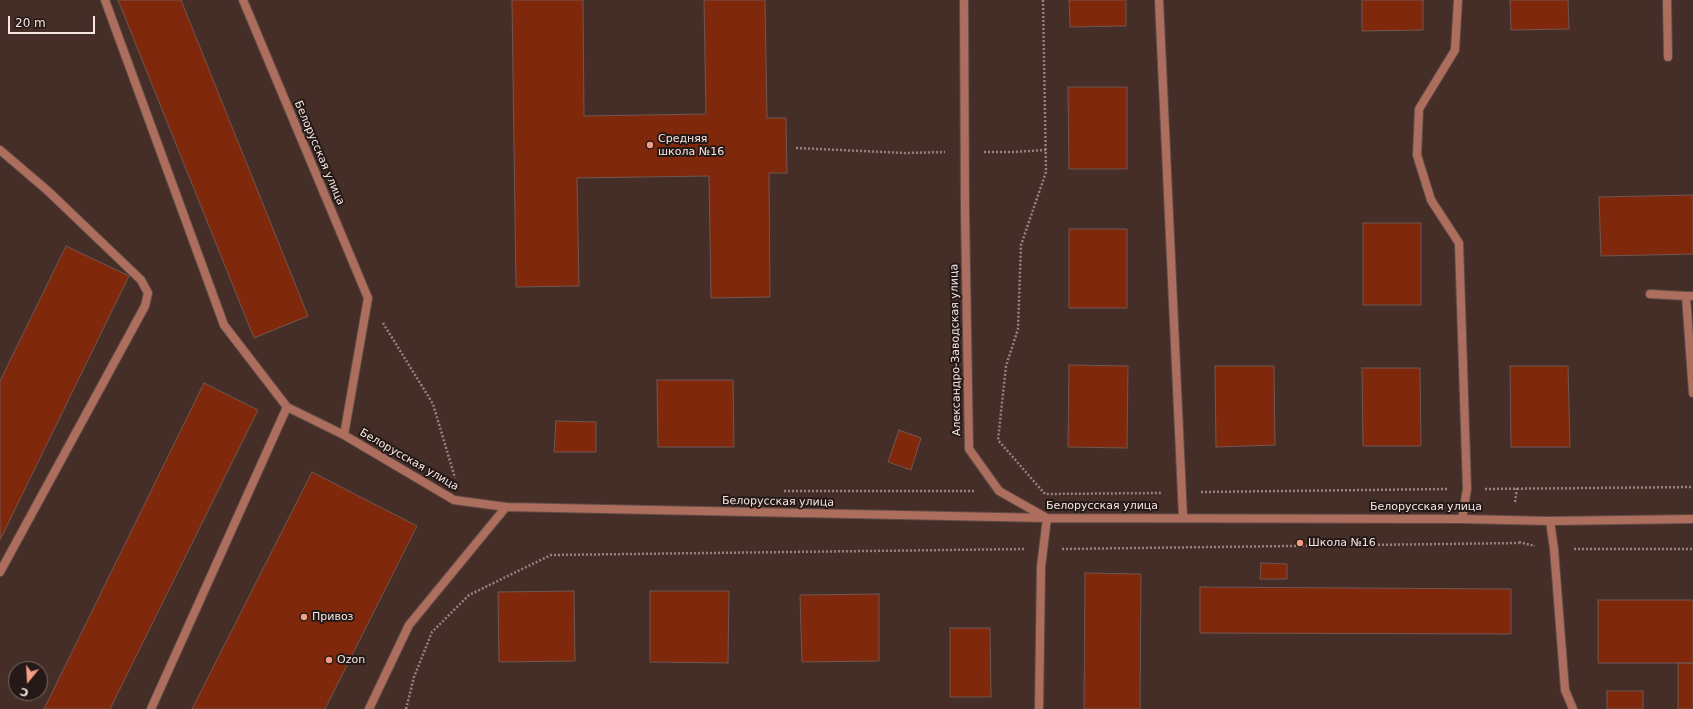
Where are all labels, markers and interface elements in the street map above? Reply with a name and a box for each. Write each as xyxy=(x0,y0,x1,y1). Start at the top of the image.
scale bar xyxy=(10,8,97,34)
text: 20 m xyxy=(15,16,46,30)
street label: Белорусская улица xyxy=(291,99,347,207)
place label: Средняя школа №16 xyxy=(658,132,724,158)
marker: Средняя школа №16 xyxy=(645,140,655,150)
street label: Александро-Заводская улица xyxy=(948,264,964,436)
street label: Белорусская улица xyxy=(357,426,461,494)
street label: Белорусская улица xyxy=(722,494,834,510)
street label: Белорусская улица xyxy=(1046,499,1158,513)
street label: Белорусская улица xyxy=(1370,500,1482,514)
place label: Школа №16 xyxy=(1308,536,1376,550)
marker: Школа №16 xyxy=(1295,538,1305,548)
place label: Привоз xyxy=(312,610,353,624)
marker: Привоз xyxy=(299,612,309,622)
place label: Ozon xyxy=(337,653,365,667)
marker: Ozon xyxy=(324,655,334,665)
north arrow xyxy=(8,661,48,701)
text: С xyxy=(19,685,30,699)

